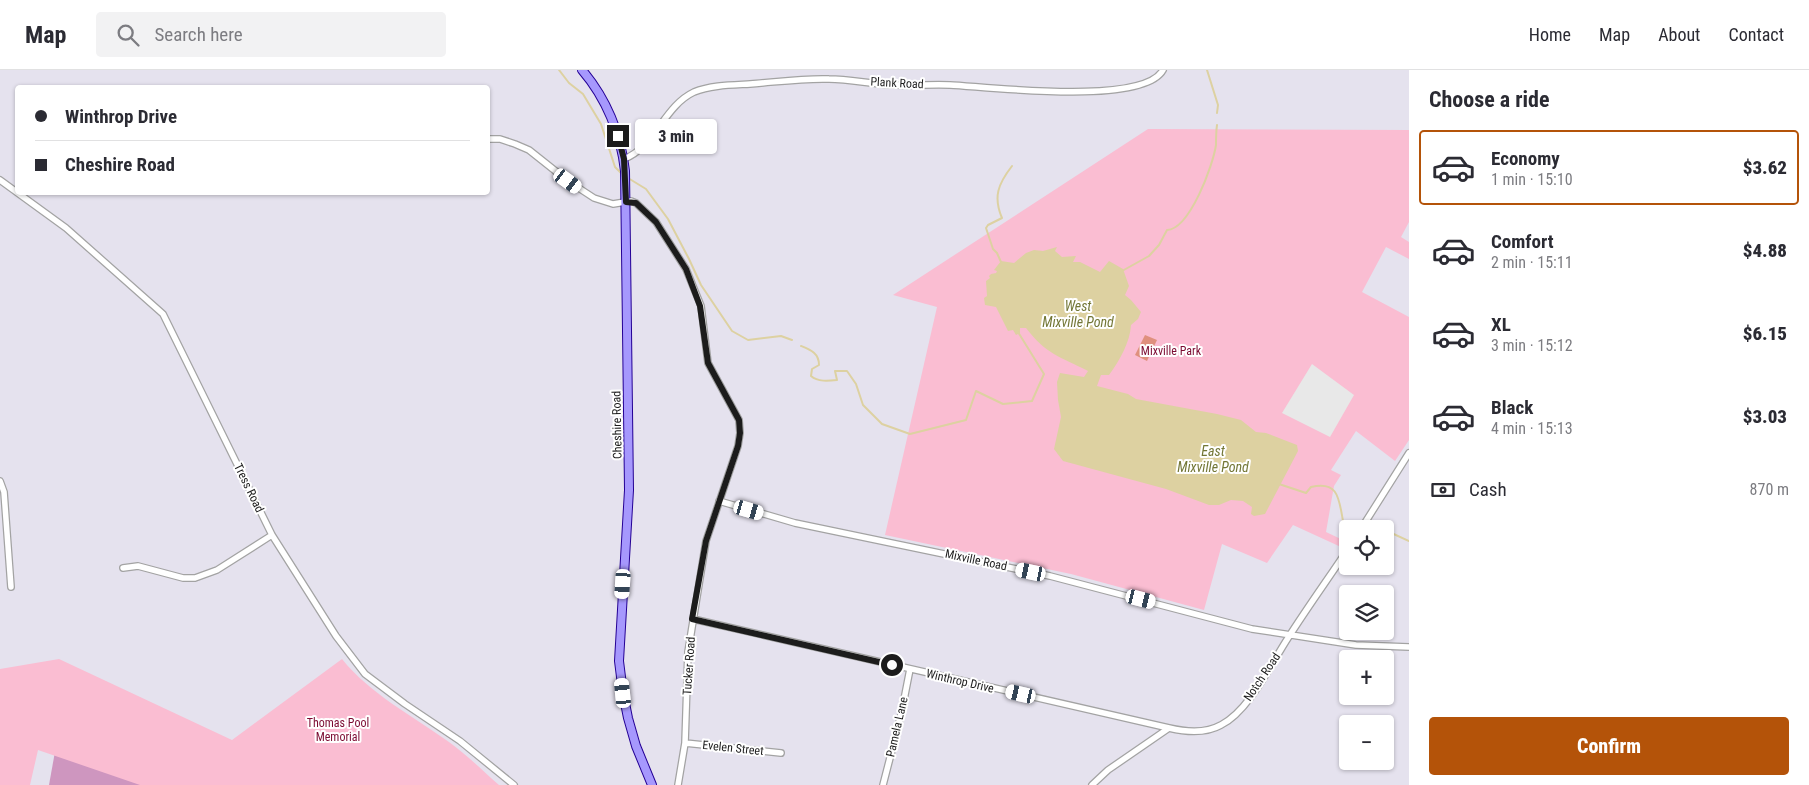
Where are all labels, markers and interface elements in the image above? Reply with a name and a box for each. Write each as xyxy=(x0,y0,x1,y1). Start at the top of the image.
search box xyxy=(96,12,446,57)
text: Map xyxy=(25,21,66,49)
icon: search xyxy=(114,21,142,49)
text: Search here xyxy=(154,23,243,46)
text: Home xyxy=(1529,24,1571,45)
text: Map xyxy=(1599,24,1630,45)
text: About xyxy=(1658,24,1700,45)
text: Contact xyxy=(1728,24,1784,45)
street label: Plank Road xyxy=(870,75,924,91)
text: Choose a ride xyxy=(1429,87,1550,112)
text: Winthrop Drive xyxy=(65,105,177,128)
callout: 3 min xyxy=(636,118,718,154)
route end xyxy=(607,125,629,147)
text: 3 min xyxy=(658,127,694,146)
icon: car xyxy=(1431,145,1476,190)
text: Economy xyxy=(1491,147,1560,170)
text: Cheshire Road xyxy=(65,153,175,176)
text: $3.62 xyxy=(1743,156,1787,179)
car xyxy=(551,166,584,196)
text: 1 min · 15:10 xyxy=(1491,170,1573,189)
icon: car xyxy=(1431,228,1476,273)
text: Comfort xyxy=(1491,230,1554,253)
text: $4.88 xyxy=(1743,239,1787,262)
text: 2 min · 15:11 xyxy=(1491,253,1573,272)
water label: West Mixville Pond xyxy=(1042,298,1114,330)
icon: car xyxy=(1431,311,1476,356)
text: XL xyxy=(1491,313,1511,336)
text: $6.15 xyxy=(1743,322,1787,345)
text: 3 min · 15:12 xyxy=(1491,336,1573,355)
park label: Mixville Park xyxy=(1141,344,1202,358)
street label: Cheshire Road xyxy=(609,391,625,459)
icon: car xyxy=(1431,394,1476,439)
text: Black xyxy=(1491,396,1533,419)
text: $3.03 xyxy=(1743,405,1787,428)
text: 4 min · 15:13 xyxy=(1491,419,1573,438)
water label: East Mixville Pond xyxy=(1177,443,1249,475)
street label: Tress Road xyxy=(231,461,267,515)
icon: cash xyxy=(1429,476,1457,504)
text: Cash xyxy=(1469,478,1507,501)
text: 870 m xyxy=(1750,480,1789,499)
car xyxy=(732,499,765,521)
map controls xyxy=(1339,520,1394,770)
button: locate xyxy=(1339,520,1394,575)
street label: Mixville Road xyxy=(944,547,1008,573)
car xyxy=(1014,562,1047,582)
car xyxy=(614,569,631,599)
button: layers xyxy=(1339,585,1394,640)
car xyxy=(1124,588,1157,610)
street label: Tucker Road xyxy=(680,636,698,696)
street label: Notch Road xyxy=(1241,650,1283,704)
button: + xyxy=(1339,650,1394,705)
route start xyxy=(881,654,903,676)
street label: Winthrop Drive xyxy=(925,666,996,696)
car xyxy=(613,677,632,709)
car xyxy=(1004,683,1037,705)
street label: Pamela Lane xyxy=(883,695,911,758)
button: − xyxy=(1339,715,1394,770)
park label: Thomas Pool Memorial xyxy=(307,716,369,744)
button: Confirm xyxy=(1429,717,1789,775)
street label: Evelen Street xyxy=(702,738,765,758)

